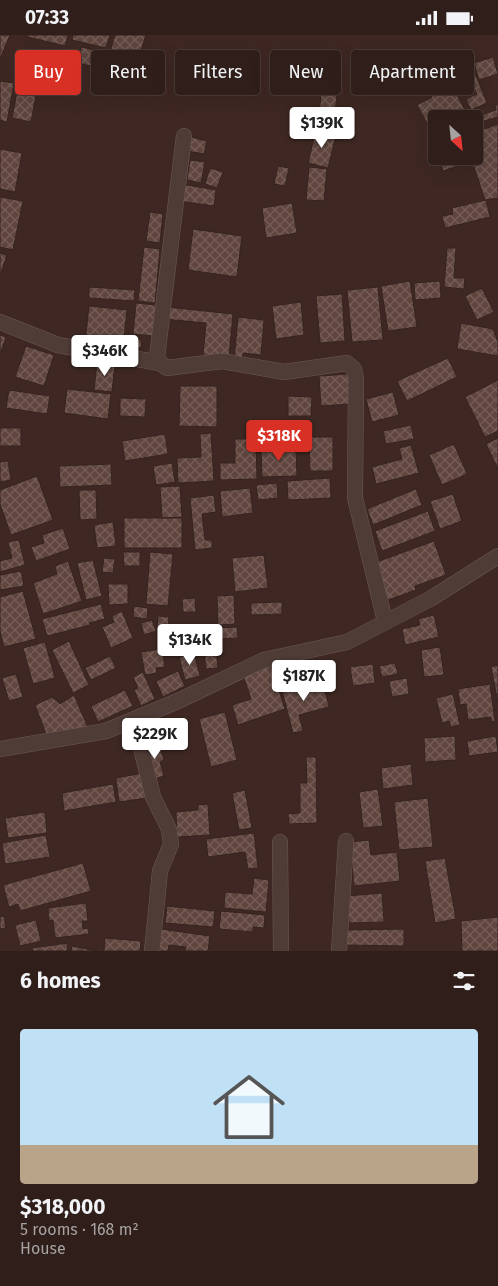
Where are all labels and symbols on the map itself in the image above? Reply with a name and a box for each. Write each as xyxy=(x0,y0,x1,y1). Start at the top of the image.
pin: $139K xyxy=(287,107,357,149)
north arrow xyxy=(428,110,482,165)
pin: $346K xyxy=(70,335,140,377)
pin: $318K xyxy=(244,419,314,462)
pin: $134K xyxy=(155,623,225,666)
pin: $187K xyxy=(269,659,339,702)
pin: $229K xyxy=(120,717,190,760)

